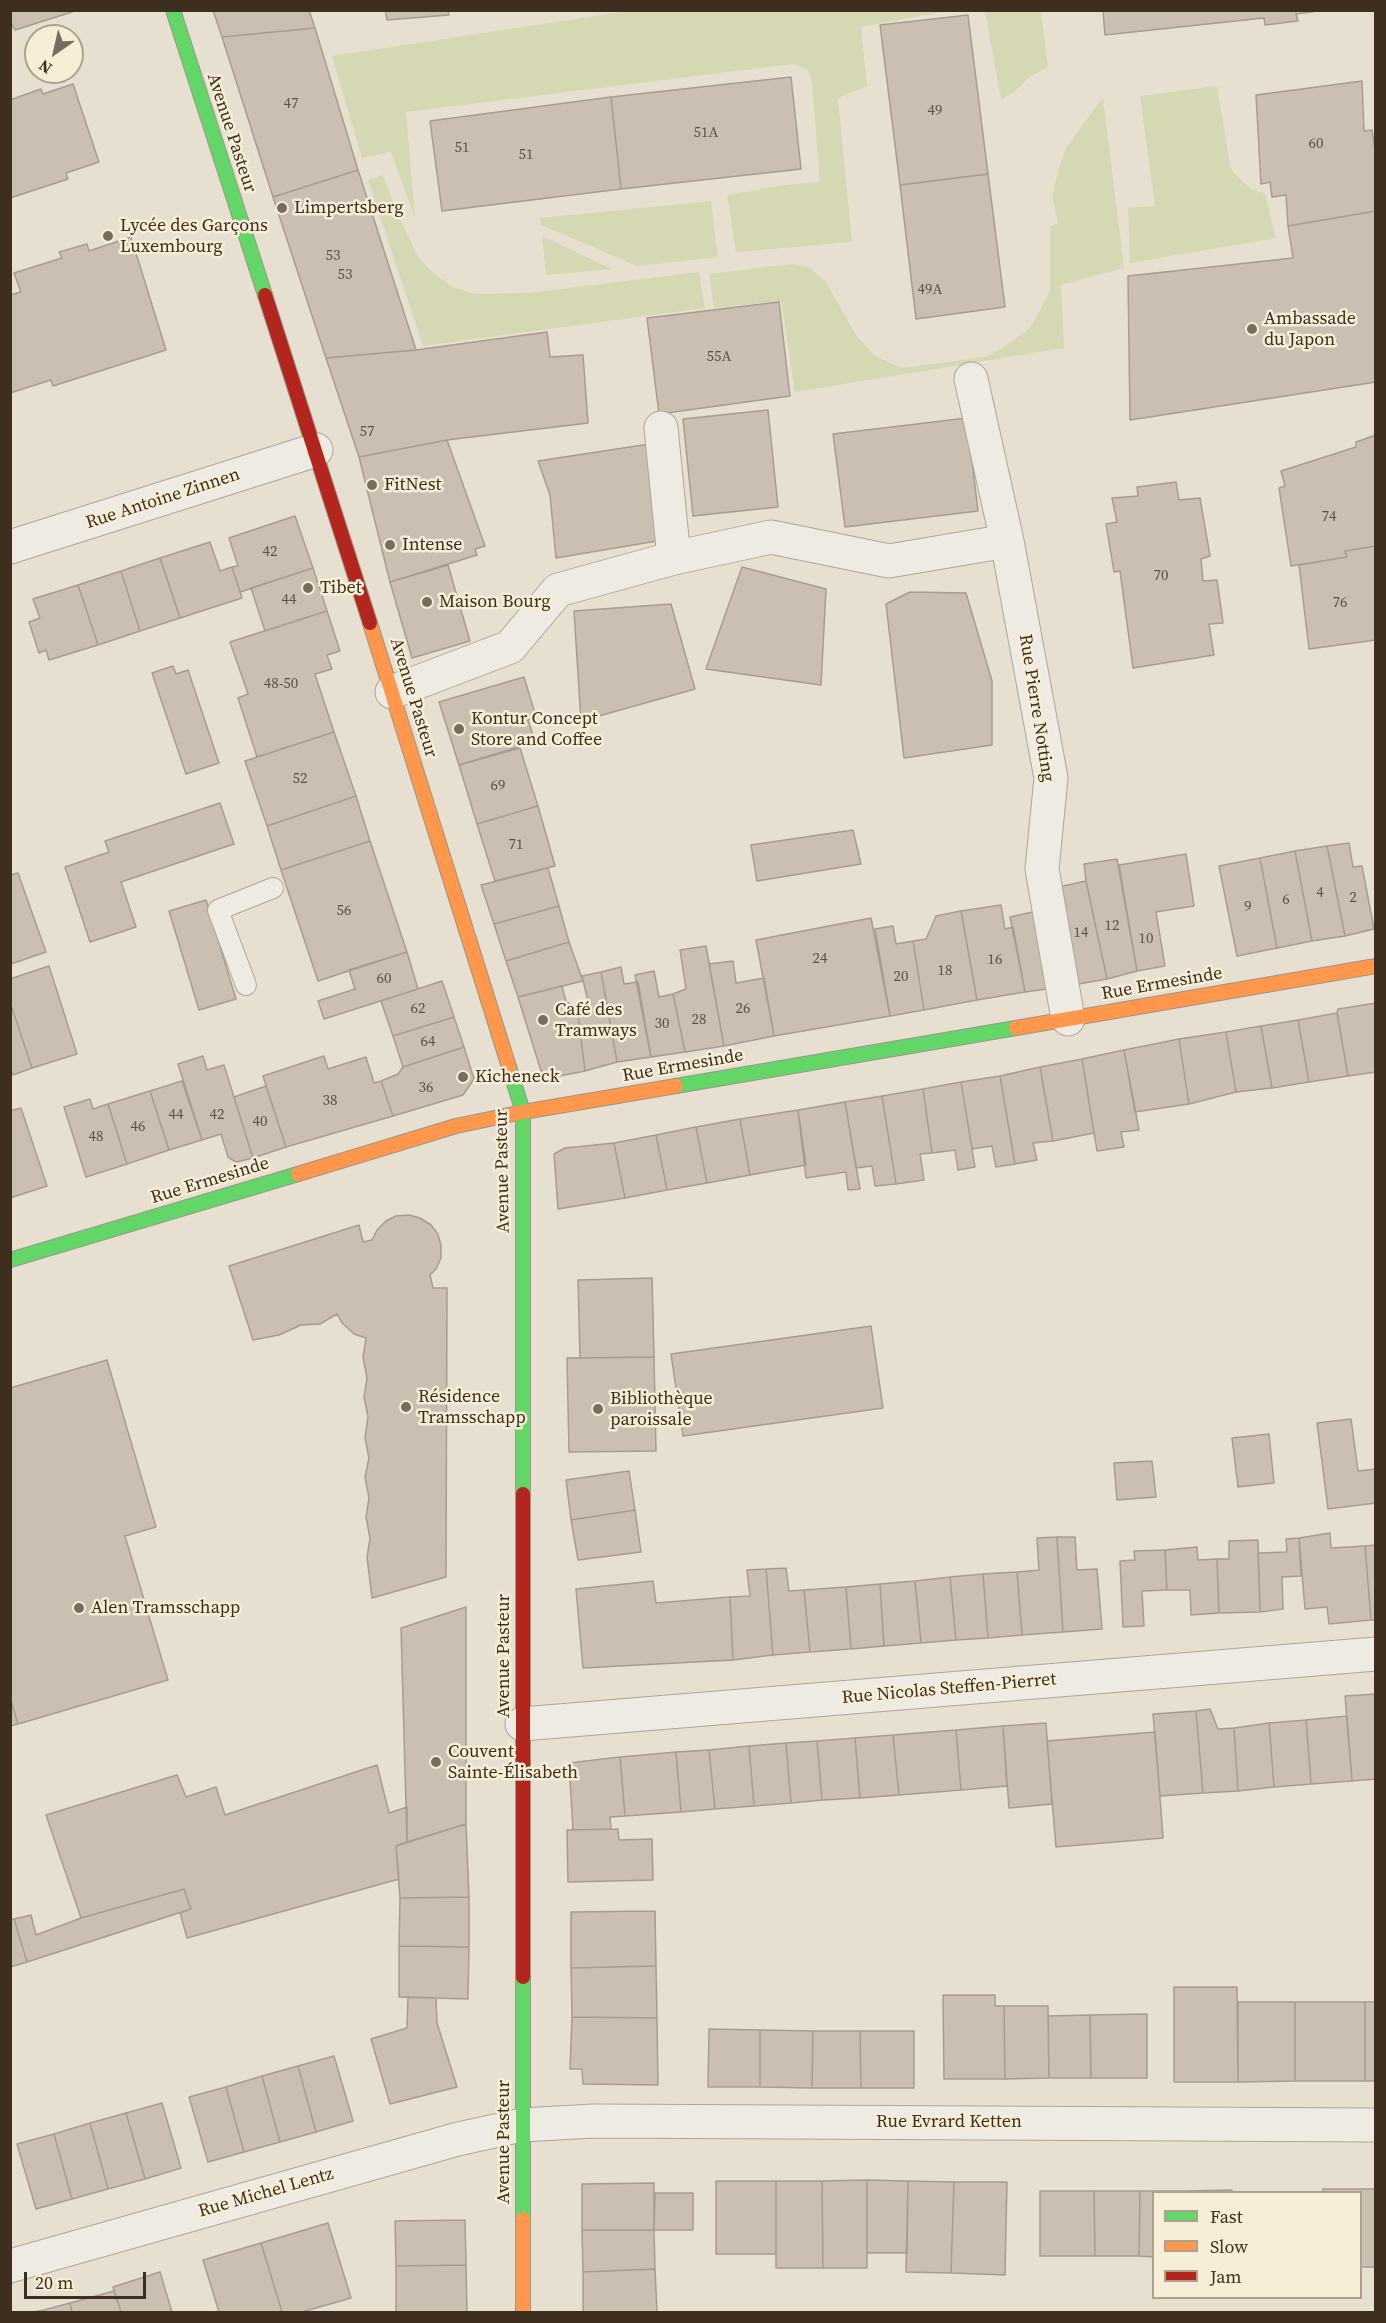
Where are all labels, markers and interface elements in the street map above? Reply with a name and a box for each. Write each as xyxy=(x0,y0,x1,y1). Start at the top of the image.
north arrow xyxy=(24,24,84,84)
text: N xyxy=(34,55,56,80)
street label: Avenue Pasteur xyxy=(202,71,260,195)
house number: 47 xyxy=(284,95,298,113)
house number: 49 xyxy=(928,102,942,120)
house number: 51A xyxy=(694,124,718,142)
house number: 60 xyxy=(1309,135,1323,153)
house number: 51 xyxy=(455,139,469,157)
house number: 51 xyxy=(519,146,533,164)
place label: Limpertsberg xyxy=(294,197,403,219)
marker: Limpertsberg xyxy=(275,201,289,215)
place label: Lycée des Garçons Luxembourg xyxy=(120,215,268,258)
marker: Lycée des Garçons Luxembourg xyxy=(101,229,115,243)
house number: 53 xyxy=(326,247,340,265)
house number: 53 xyxy=(338,266,352,284)
house number: 49A xyxy=(918,281,942,299)
place label: Ambassade du Japon xyxy=(1264,308,1356,350)
marker: Ambassade du Japon xyxy=(1245,322,1259,336)
house number: 55A xyxy=(707,348,731,366)
house number: 57 xyxy=(360,423,374,441)
street label: Rue Antoine Zinnen xyxy=(83,464,243,534)
place label: FitNest xyxy=(384,474,441,496)
marker: FitNest xyxy=(365,478,379,492)
house number: 74 xyxy=(1322,508,1336,526)
place label: Intense xyxy=(402,534,462,556)
marker: Intense xyxy=(383,538,397,552)
house number: 42 xyxy=(263,543,277,561)
house number: 70 xyxy=(1154,567,1168,585)
place label: Tibet xyxy=(320,577,362,599)
marker: Tibet xyxy=(301,581,315,595)
house number: 44 xyxy=(282,591,296,609)
place label: Maison Bourg xyxy=(439,591,550,613)
house number: 76 xyxy=(1333,594,1347,612)
marker: Maison Bourg xyxy=(420,595,434,609)
street label: Rue Pierre Notting xyxy=(1014,633,1058,783)
street label: Avenue Pasteur xyxy=(385,636,441,760)
house number: 48-50 xyxy=(264,675,298,693)
place label: Kontur Concept Store and Coffee xyxy=(471,708,602,750)
marker: Kontur Concept Store and Coffee xyxy=(452,722,466,736)
house number: 52 xyxy=(293,770,307,788)
house number: 69 xyxy=(491,777,505,795)
house number: 71 xyxy=(509,836,523,854)
house number: 4 xyxy=(1316,884,1324,902)
house number: 2 xyxy=(1349,889,1357,907)
house number: 6 xyxy=(1282,891,1290,909)
house number: 9 xyxy=(1244,898,1252,916)
house number: 56 xyxy=(337,902,351,920)
house number: 12 xyxy=(1105,917,1119,935)
house number: 14 xyxy=(1074,924,1088,942)
house number: 10 xyxy=(1139,930,1153,948)
house number: 24 xyxy=(813,950,827,968)
house number: 16 xyxy=(988,951,1002,969)
house number: 18 xyxy=(938,962,952,980)
street label: Rue Ermesinde xyxy=(1100,963,1224,1005)
house number: 20 xyxy=(894,968,908,986)
house number: 60 xyxy=(377,970,391,988)
place label: Café des Tramways xyxy=(555,999,637,1042)
house number: 62 xyxy=(411,1000,425,1018)
house number: 26 xyxy=(736,1000,750,1018)
house number: 28 xyxy=(692,1011,706,1029)
marker: Café des Tramways xyxy=(536,1013,550,1027)
house number: 30 xyxy=(655,1015,669,1033)
house number: 64 xyxy=(421,1033,435,1051)
street label: Rue Ermesinde xyxy=(621,1045,745,1087)
place label: Kicheneck xyxy=(475,1066,559,1088)
marker: Kicheneck xyxy=(456,1070,470,1084)
house number: 36 xyxy=(419,1079,433,1097)
house number: 38 xyxy=(323,1092,337,1110)
house number: 44 xyxy=(169,1106,183,1124)
house number: 42 xyxy=(210,1106,224,1124)
street label: Avenue Pasteur xyxy=(491,1109,515,1233)
house number: 40 xyxy=(253,1113,267,1131)
house number: 46 xyxy=(131,1118,145,1136)
house number: 48 xyxy=(89,1128,103,1146)
street label: Rue Ermesinde xyxy=(148,1153,272,1209)
place label: Résidence Tramsschapp xyxy=(418,1386,526,1428)
place label: Bibliothèque paroissale xyxy=(610,1388,713,1430)
marker: Résidence Tramsschapp xyxy=(399,1400,413,1414)
marker: Bibliothèque paroissale xyxy=(591,1402,605,1416)
street label: Avenue Pasteur xyxy=(493,1594,515,1718)
place label: Alen Tramsschapp xyxy=(91,1597,240,1619)
marker: Alen Tramsschapp xyxy=(72,1601,86,1615)
street label: Rue Nicolas Steffen-Pierret xyxy=(841,1669,1057,1709)
place label: Couvent Sainte-Élisabeth xyxy=(448,1741,578,1784)
marker: Couvent Sainte-Élisabeth xyxy=(429,1755,443,1769)
street label: Avenue Pasteur xyxy=(493,2080,515,2204)
street label: Rue Evrard Ketten xyxy=(876,2111,1022,2133)
street label: Rue Michel Lentz xyxy=(196,2163,336,2223)
legend xyxy=(1152,2191,1362,2299)
text: Fast xyxy=(1210,2204,1243,2229)
text: Slow xyxy=(1210,2234,1248,2259)
scale bar xyxy=(27,2260,148,2298)
text: Jam xyxy=(1210,2264,1242,2289)
text: 20 m xyxy=(35,2270,73,2295)

